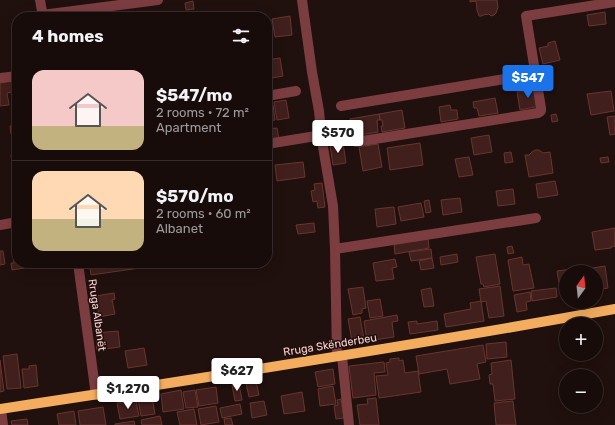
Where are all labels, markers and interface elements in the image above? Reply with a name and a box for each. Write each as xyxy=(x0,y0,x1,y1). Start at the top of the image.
icon: filters xyxy=(230,25,252,47)
text: 4 homes xyxy=(32,26,104,46)
pin: $547 xyxy=(504,65,552,99)
text: $547 xyxy=(511,70,545,85)
text: $547/mo xyxy=(156,85,232,105)
icon: home xyxy=(64,86,112,134)
text: 2 rooms · 72 m² xyxy=(156,105,249,120)
text: Apartment xyxy=(156,120,221,135)
pin: $570 xyxy=(314,120,362,154)
text: $570 xyxy=(321,125,355,140)
text: $570/mo xyxy=(156,186,234,206)
icon: home xyxy=(64,187,112,235)
text: 2 rooms · 60 m² xyxy=(156,206,251,221)
text: Albanet xyxy=(156,221,203,236)
north arrow xyxy=(559,265,603,309)
map controls xyxy=(559,265,603,413)
street label: Rruga Albanët xyxy=(85,278,109,353)
button: + xyxy=(559,317,603,361)
street label: Rruga Skënderbeu xyxy=(282,331,378,359)
pin: $627 xyxy=(213,358,261,392)
text: $627 xyxy=(220,363,254,378)
button: − xyxy=(559,369,603,413)
pin: $1,270 xyxy=(95,376,161,410)
text: $1,270 xyxy=(106,381,150,396)

